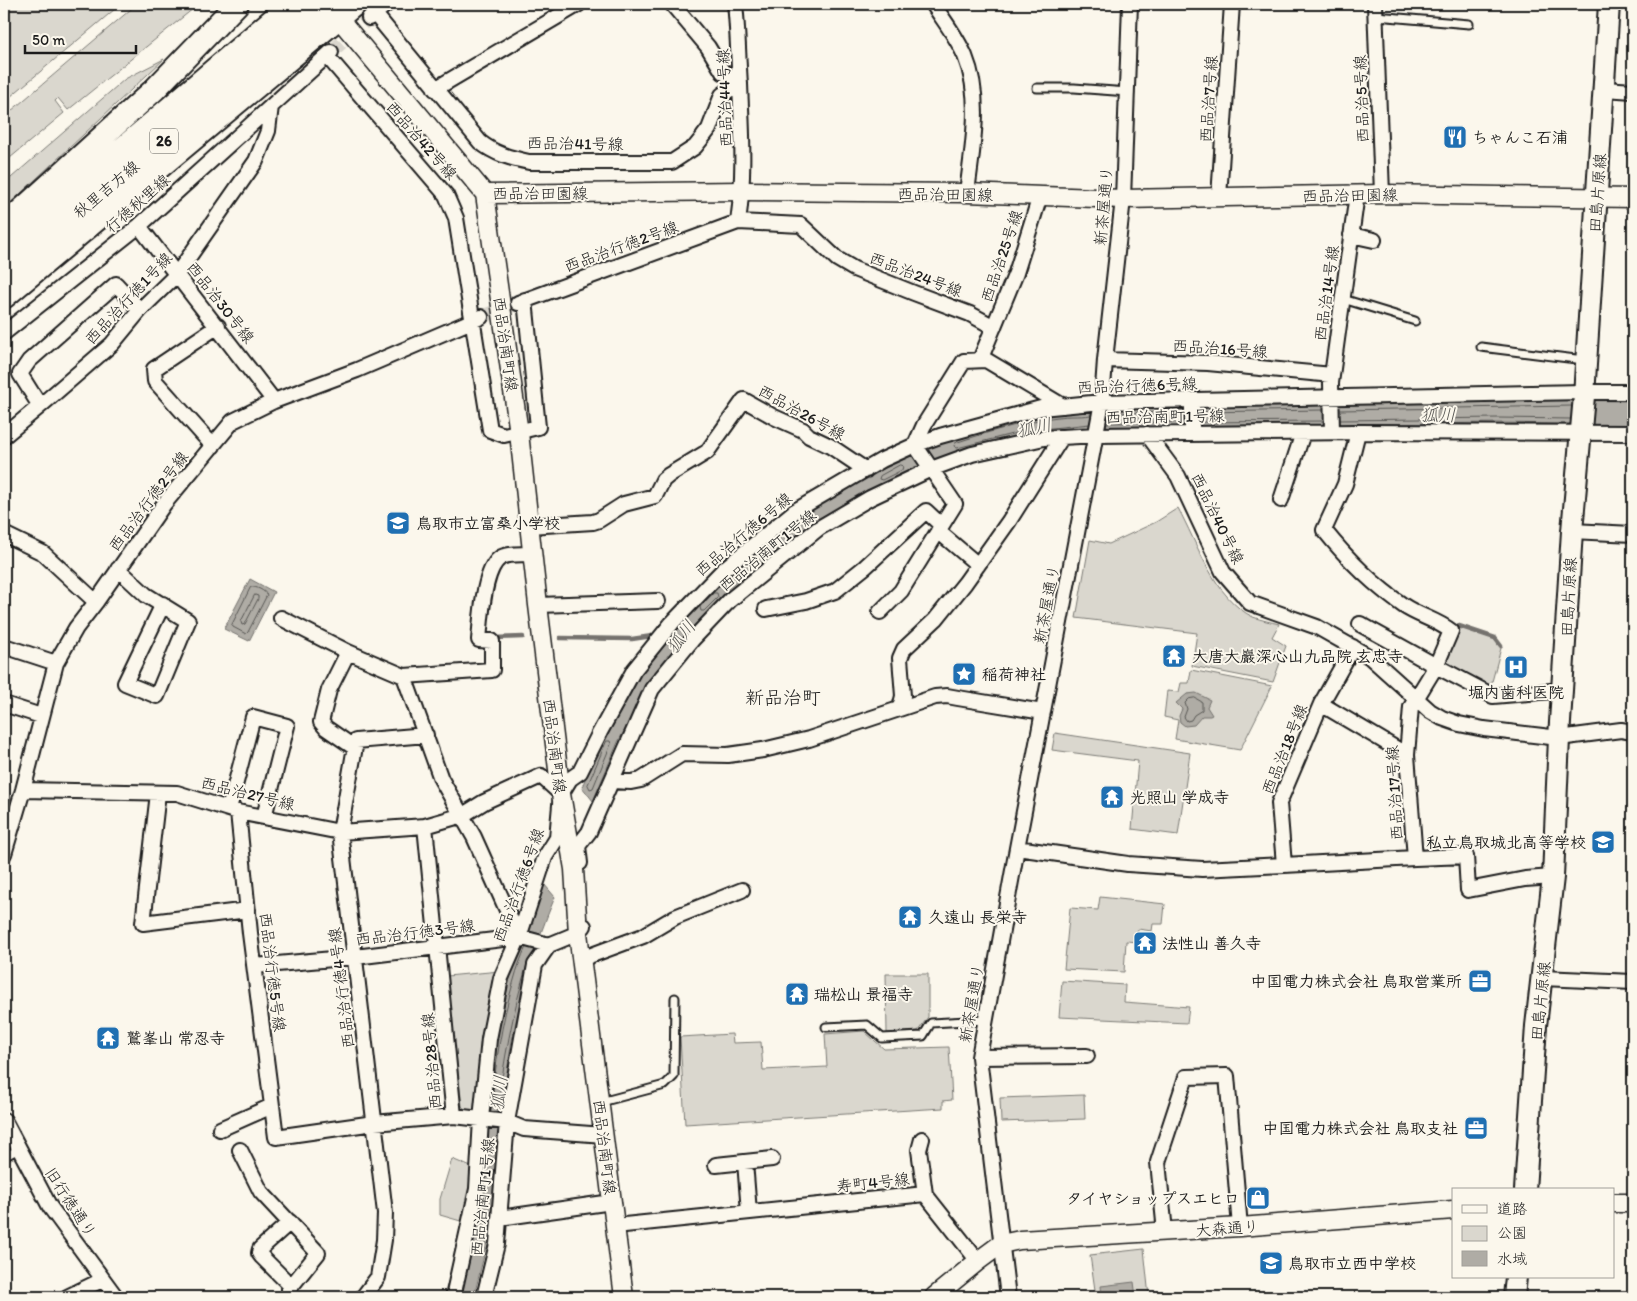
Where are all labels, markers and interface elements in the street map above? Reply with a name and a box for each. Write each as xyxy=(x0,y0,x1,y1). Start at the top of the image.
scale bar xyxy=(25,22,136,54)
text: 50 m xyxy=(32,31,65,49)
street label: 西品治44号線 xyxy=(713,48,736,148)
street label: 西品治5号線 xyxy=(1350,54,1373,143)
street label: 西品治7号線 xyxy=(1196,55,1221,144)
street label: 西品治42号線 xyxy=(382,97,461,184)
restaurant icon: ちゃんこ石浦 xyxy=(1442,124,1468,150)
road number: 26 xyxy=(150,128,178,154)
place label: ちゃんこ石浦 xyxy=(1472,128,1568,147)
street label: 西品治41号線 xyxy=(526,133,624,154)
street label: 田島片原線 xyxy=(1585,152,1610,234)
street label: 秋里吉方線 xyxy=(70,156,143,222)
street label: 新茶屋通り xyxy=(1091,165,1116,247)
street label: 行徳秋里線 xyxy=(101,170,174,237)
street label: 西品治田園線 xyxy=(492,184,588,203)
street label: 西品治田園線 xyxy=(897,184,993,205)
street label: 西品治田園線 xyxy=(1302,185,1398,206)
street label: 西品治25号線 xyxy=(977,207,1026,305)
street label: 西品治行徳2号線 xyxy=(561,217,681,276)
street label: 西品治14号線 xyxy=(1310,244,1343,342)
street label: 西品治行徳1号線 xyxy=(81,248,176,348)
street label: 西品治24号線 xyxy=(867,248,965,301)
street label: 西品治30号線 xyxy=(183,258,258,347)
street label: 西品治南町線 xyxy=(489,295,522,393)
street label: 西品治16号線 xyxy=(1171,336,1268,361)
street label: 西品治行徳6号線 xyxy=(1076,374,1198,397)
street label: 西品治26号線 xyxy=(755,381,849,444)
water label: 狐川 xyxy=(1420,404,1456,426)
street label: 西品治南町1号線 xyxy=(1105,406,1225,427)
water label: 狐川 xyxy=(1014,413,1054,443)
street label: 西品治行徳2号線 xyxy=(105,447,192,555)
street label: 西品治40号線 xyxy=(1187,469,1248,567)
street label: 西品治行徳6号線 xyxy=(691,488,796,580)
street label: 西品治南町1号線 xyxy=(715,505,820,595)
school or university icon: 鳥取市立富桑小学校 xyxy=(385,510,411,536)
place label: 鳥取市立富桑小学校 xyxy=(416,514,560,533)
street label: 田島片原線 xyxy=(1557,557,1580,637)
street label: 新茶屋通り xyxy=(1030,563,1063,645)
water label: 狐川 xyxy=(661,616,701,658)
temple icon: 大唐大巖深心山九品院 玄忠寺 xyxy=(1161,643,1187,669)
place label: 大唐大巖深心山九品院 玄忠寺 xyxy=(1192,647,1404,666)
hospital icon: 堀内歯科医院 xyxy=(1503,654,1529,680)
place icon: 稲荷神社 xyxy=(951,661,977,687)
place label: 稲荷神社 xyxy=(982,665,1046,684)
place label: 堀内歯科医院 xyxy=(1468,683,1564,702)
district label: 新品治町 xyxy=(745,686,821,709)
street label: 西品治南町線 xyxy=(539,697,570,795)
street label: 西品治18号線 xyxy=(1258,701,1311,797)
street label: 西品治17号線 xyxy=(1383,745,1406,841)
street label: 西品治27号線 xyxy=(199,773,297,814)
temple icon: 光照山 学成寺 xyxy=(1099,784,1125,810)
place label: 光照山 学成寺 xyxy=(1130,788,1230,807)
street label: 西品治行徳6号線 xyxy=(489,825,548,945)
school or university icon: 私立鳥取城北高等学校 xyxy=(1590,829,1616,855)
place label: 私立鳥取城北高等学校 xyxy=(1426,833,1586,852)
temple icon: 久遠山 長栄寺 xyxy=(897,904,923,930)
place label: 久遠山 長栄寺 xyxy=(928,908,1028,927)
street label: 西品治行徳5号線 xyxy=(256,911,289,1033)
street label: 西品治行徳3号線 xyxy=(354,916,476,949)
street label: 西品治行徳4号線 xyxy=(325,926,358,1049)
temple icon: 法性山 善久寺 xyxy=(1132,930,1158,956)
place label: 法性山 善久寺 xyxy=(1162,934,1262,953)
street label: 田島片原線 xyxy=(1527,960,1554,1042)
street label: 新茶屋通り xyxy=(955,962,988,1044)
office icon: 中国電力株式会社 鳥取営業所 xyxy=(1467,968,1493,994)
place label: 中国電力株式会社 鳥取営業所 xyxy=(1250,972,1462,991)
temple icon: 瑞松山 景福寺 xyxy=(784,981,810,1007)
place label: 瑞松山 景福寺 xyxy=(814,985,914,1004)
street label: 西品治28号線 xyxy=(418,1012,445,1110)
temple icon: 鷲峯山 常忍寺 xyxy=(95,1025,121,1051)
place label: 鷲峯山 常忍寺 xyxy=(126,1029,226,1048)
water label: 狐川 xyxy=(486,1074,512,1112)
street label: 西品治南町線 xyxy=(589,1098,620,1196)
office icon: 中国電力株式会社 鳥取支社 xyxy=(1463,1115,1489,1141)
place label: 中国電力株式会社 鳥取支社 xyxy=(1262,1119,1458,1138)
street label: 西品治南町1号線 xyxy=(467,1137,498,1257)
street label: 旧行徳通り xyxy=(41,1164,100,1241)
street label: 寿町4号線 xyxy=(835,1169,911,1196)
shop icon: タイヤショップスエヒロ xyxy=(1245,1185,1271,1211)
legend xyxy=(1452,1188,1614,1278)
place label: タイヤショップスエヒロ xyxy=(1066,1189,1240,1208)
text: 道路 xyxy=(1497,1200,1527,1218)
street label: 大森通り xyxy=(1194,1217,1260,1240)
text: 公園 xyxy=(1497,1224,1527,1242)
school or university icon: 鳥取市立西中学校 xyxy=(1258,1250,1284,1276)
text: 水域 xyxy=(1497,1250,1527,1268)
place label: 鳥取市立西中学校 xyxy=(1288,1254,1416,1273)

